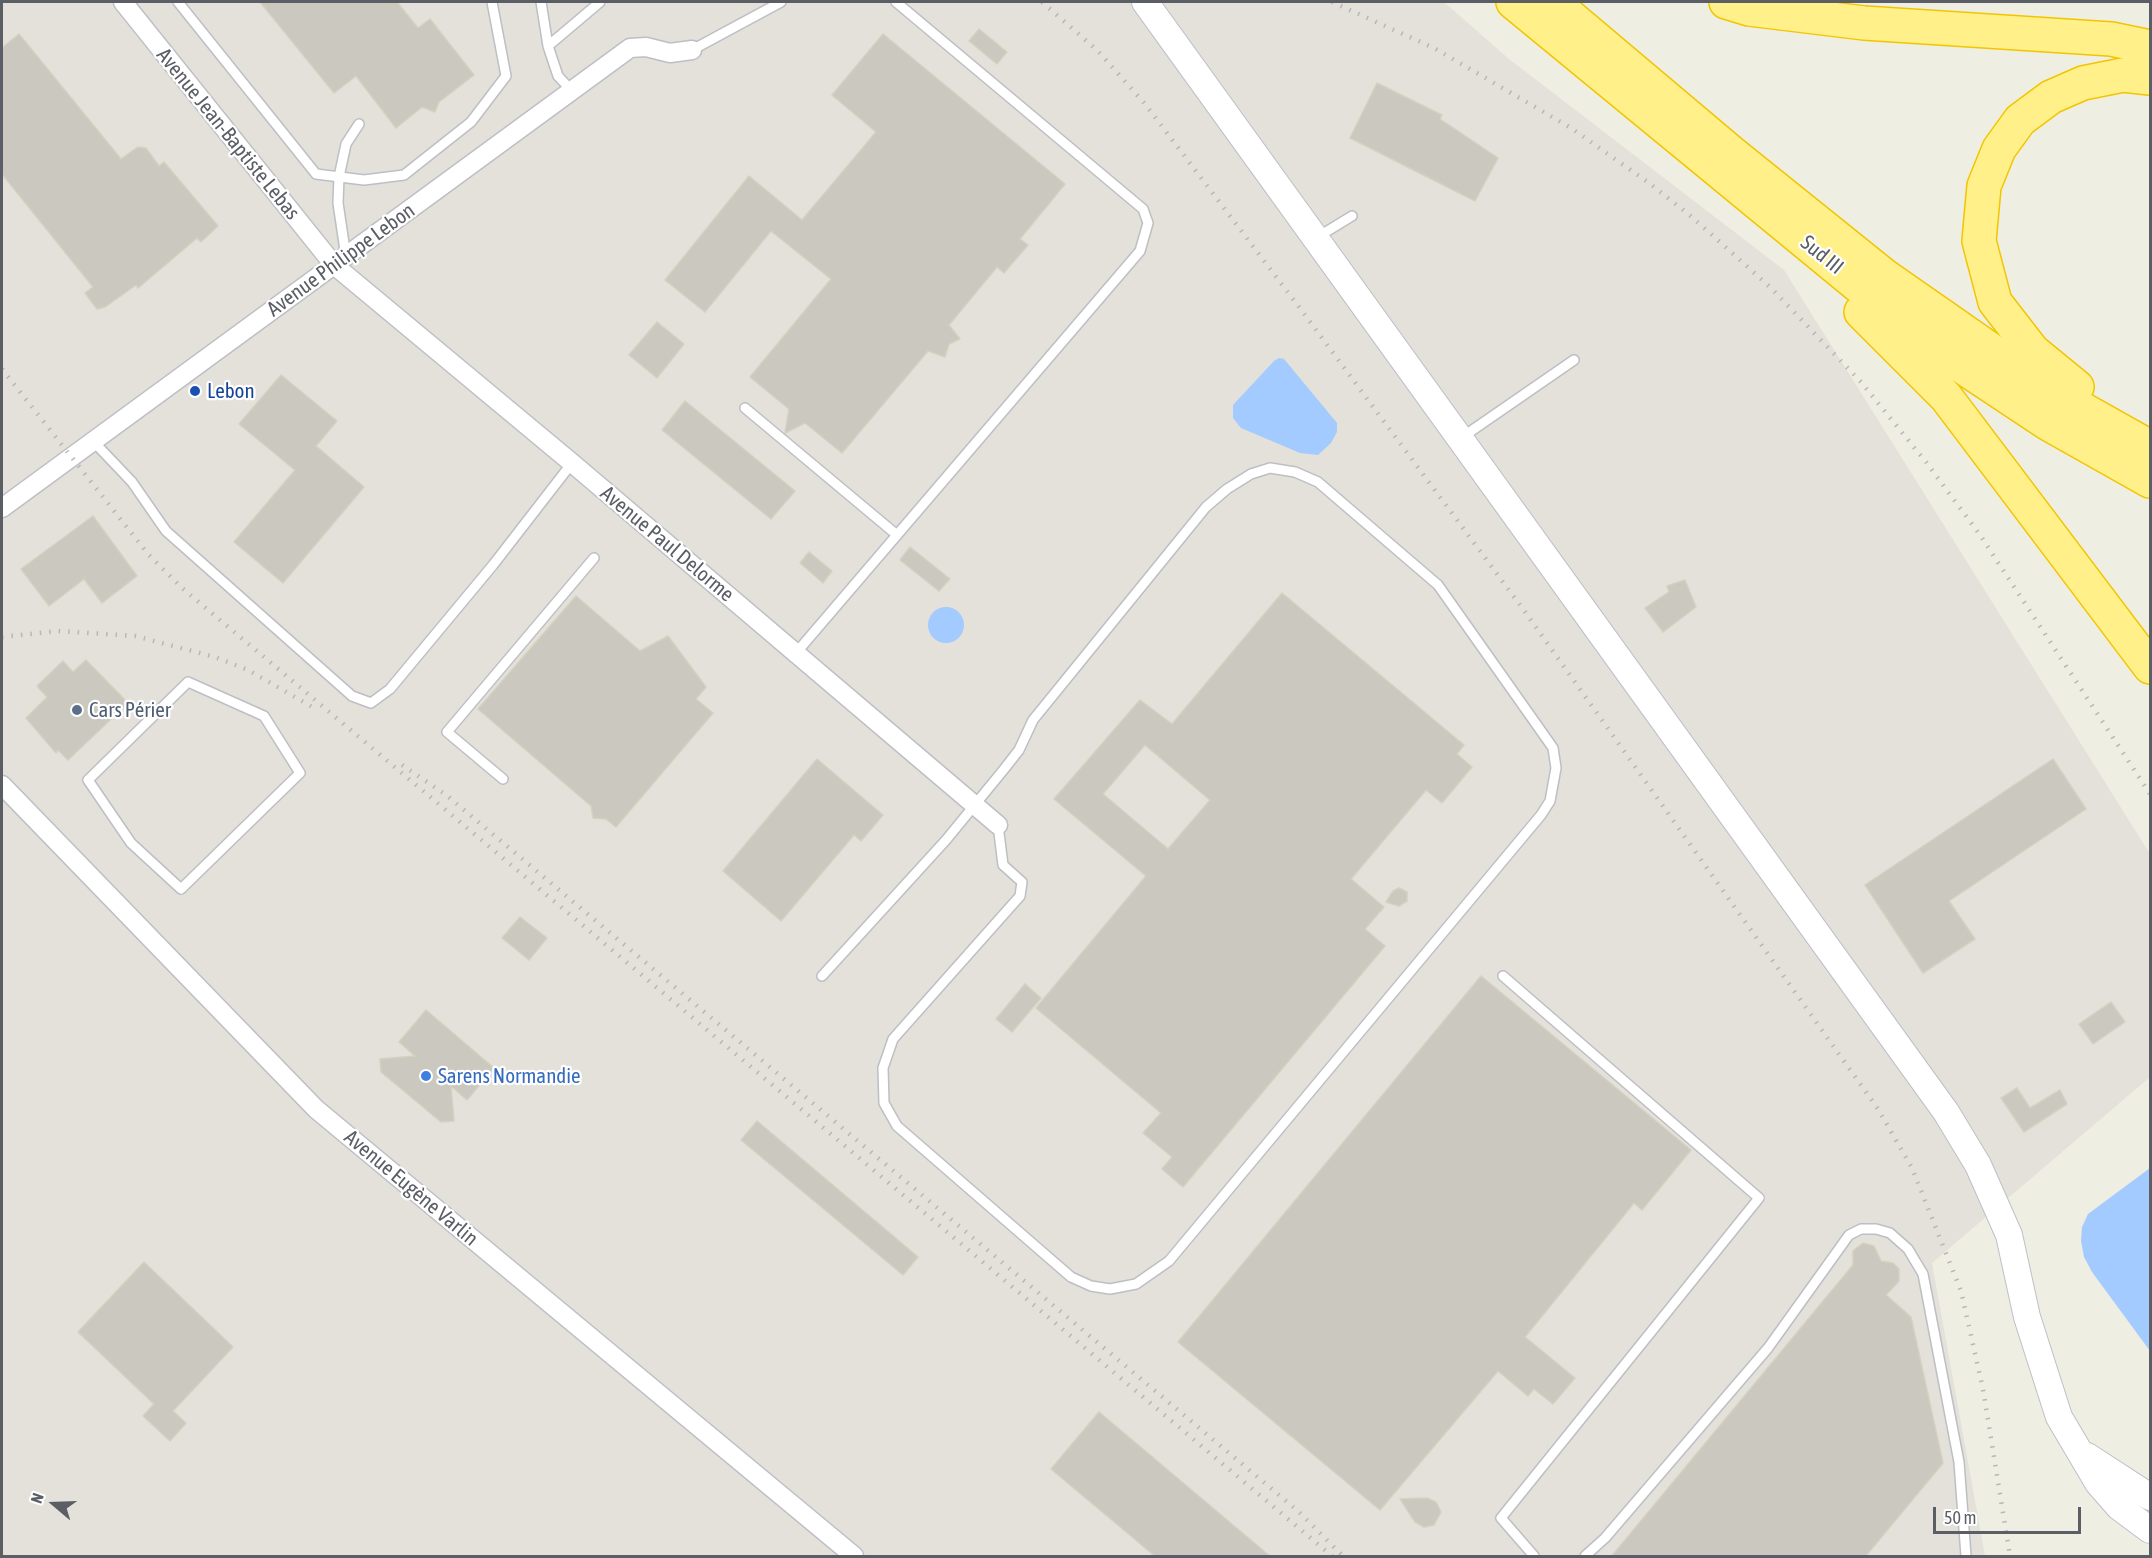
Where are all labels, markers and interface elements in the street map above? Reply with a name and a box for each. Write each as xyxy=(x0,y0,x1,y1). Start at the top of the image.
street label: Avenue Jean-Baptiste Lebas xyxy=(151,43,305,225)
street label: Avenue Philippe Lebon xyxy=(262,198,420,322)
street label: Sud III xyxy=(1795,230,1849,280)
place label: Lebon xyxy=(207,378,255,404)
marker: Lebon xyxy=(188,384,202,398)
street label: Avenue Paul Delorme xyxy=(595,481,739,607)
place label: Cars Périer xyxy=(89,697,171,723)
marker: Cars Périer xyxy=(70,703,84,717)
place label: Sarens Normandie xyxy=(438,1063,581,1089)
marker: Sarens Normandie xyxy=(419,1069,433,1083)
street label: Avenue Eugène Varlin xyxy=(339,1125,483,1251)
north arrow xyxy=(24,1474,84,1534)
text: N xyxy=(27,1491,47,1506)
scale bar xyxy=(1936,1495,2084,1533)
text: 50 m xyxy=(1944,1507,1976,1528)

